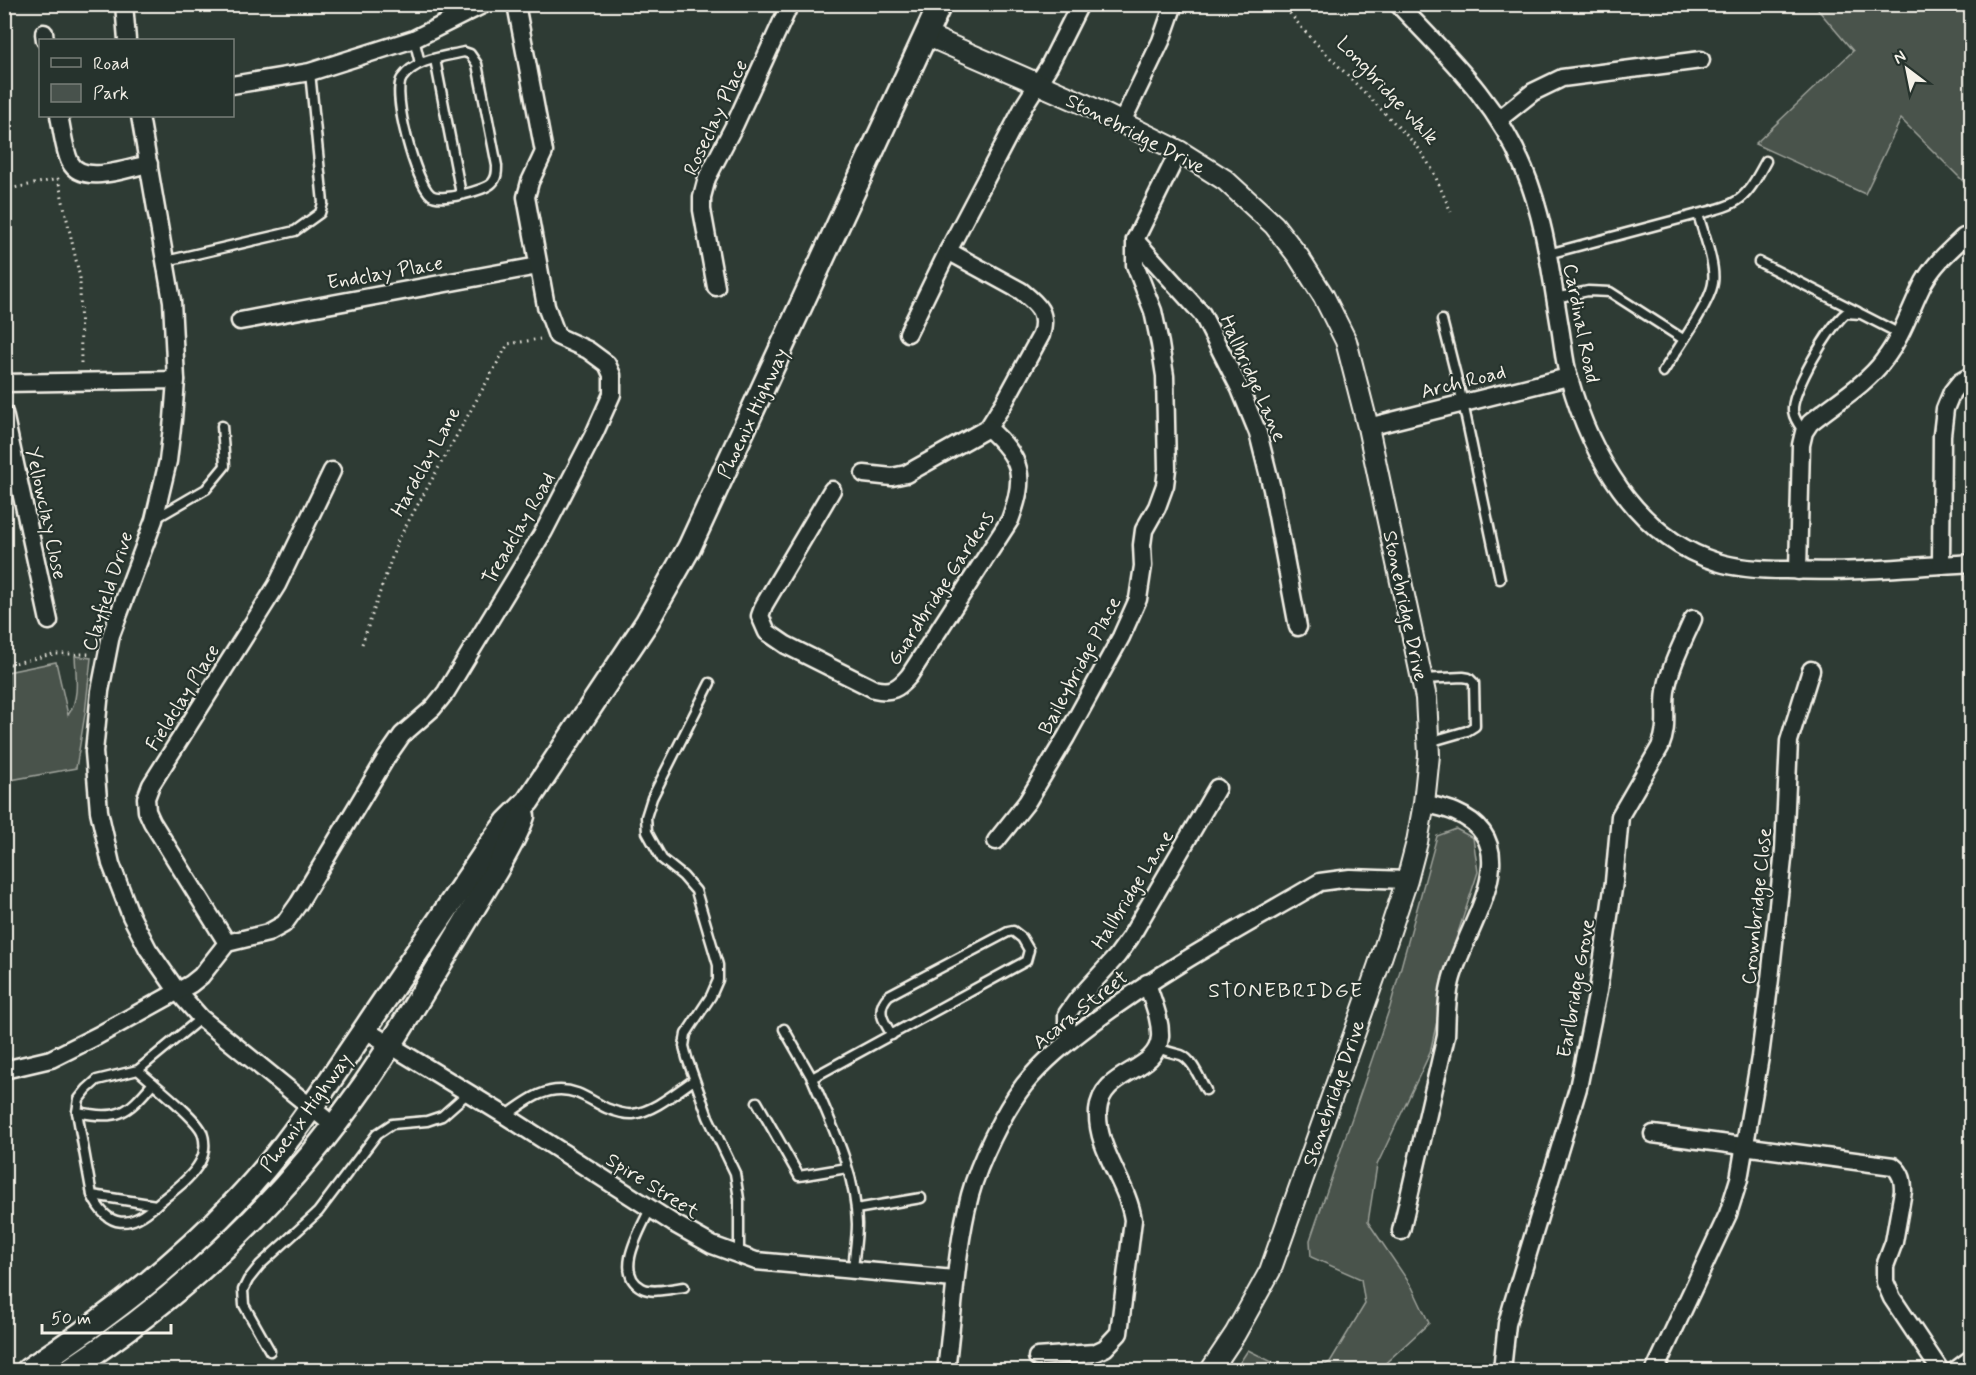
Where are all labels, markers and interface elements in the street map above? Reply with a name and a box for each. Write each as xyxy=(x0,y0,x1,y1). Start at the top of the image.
street label: Longbridge Walk xyxy=(1329,31,1444,152)
legend xyxy=(39,39,234,117)
north arrow xyxy=(1877,39,1937,99)
text: N xyxy=(1890,46,1910,69)
text: Road xyxy=(93,52,129,76)
street label: Roseclay Place xyxy=(678,55,755,180)
text: Park xyxy=(93,82,129,106)
street label: Stonebridge Drive xyxy=(1061,87,1210,181)
street label: Endclay Place xyxy=(325,250,445,297)
street label: Cardinal Road xyxy=(1556,261,1605,385)
street label: Hallbridge Lane xyxy=(1213,311,1293,446)
street label: Phoenix Highway xyxy=(711,344,795,483)
street label: Arch Road xyxy=(1418,359,1509,406)
street label: Hardclay Lane xyxy=(385,402,468,522)
street label: Yellowclay Close xyxy=(18,445,73,582)
street label: Treadclay Road xyxy=(476,468,562,590)
street label: Guardbridge Gardens xyxy=(881,506,1001,671)
street label: Clayfield Drive xyxy=(76,528,140,655)
street label: Stonebridge Drive xyxy=(1375,528,1434,684)
street label: Baileybridge Place xyxy=(1033,592,1128,739)
street label: Fieldclay Place xyxy=(140,639,227,756)
street label: Hallbridge Lane xyxy=(1086,825,1181,955)
street label: Crownbridge Close xyxy=(1736,826,1780,986)
street label: Earlbridge Grove xyxy=(1551,917,1603,1060)
street label: Acara Street xyxy=(1028,964,1134,1056)
district label: STONEBRIDGE xyxy=(1208,977,1364,1005)
street label: Stonebridge Drive xyxy=(1297,1017,1372,1170)
street label: Phoenix Highway xyxy=(254,1048,359,1178)
street label: Spire Street xyxy=(600,1147,704,1226)
scale bar xyxy=(42,1297,171,1335)
text: 50 m xyxy=(51,1307,91,1331)

